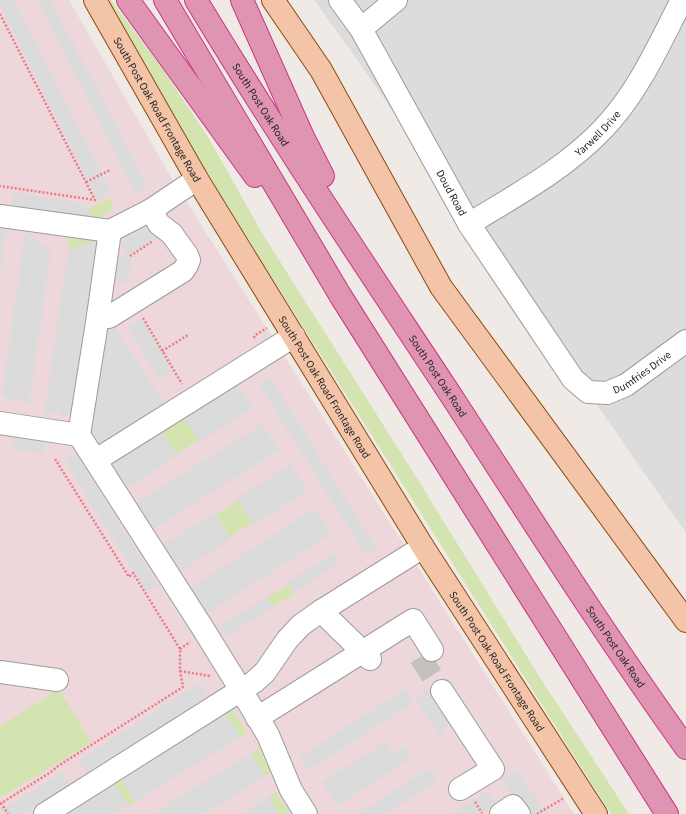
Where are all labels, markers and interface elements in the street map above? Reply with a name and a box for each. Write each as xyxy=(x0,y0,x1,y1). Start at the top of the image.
street label: South Post Oak Road Frontage Road xyxy=(110,34,204,185)
street label: South Post Oak Road xyxy=(228,60,292,149)
street label: Yarwell Drive xyxy=(571,107,625,160)
street label: Doud Road xyxy=(432,167,470,219)
street label: South Post Oak Road Frontage Road xyxy=(275,313,374,461)
street label: South Post Oak Road xyxy=(405,332,470,420)
street label: Dumfries Drive xyxy=(611,347,675,398)
street label: South Post Oak Road Frontage Road xyxy=(445,588,548,735)
street label: South Post Oak Road xyxy=(582,603,649,691)

